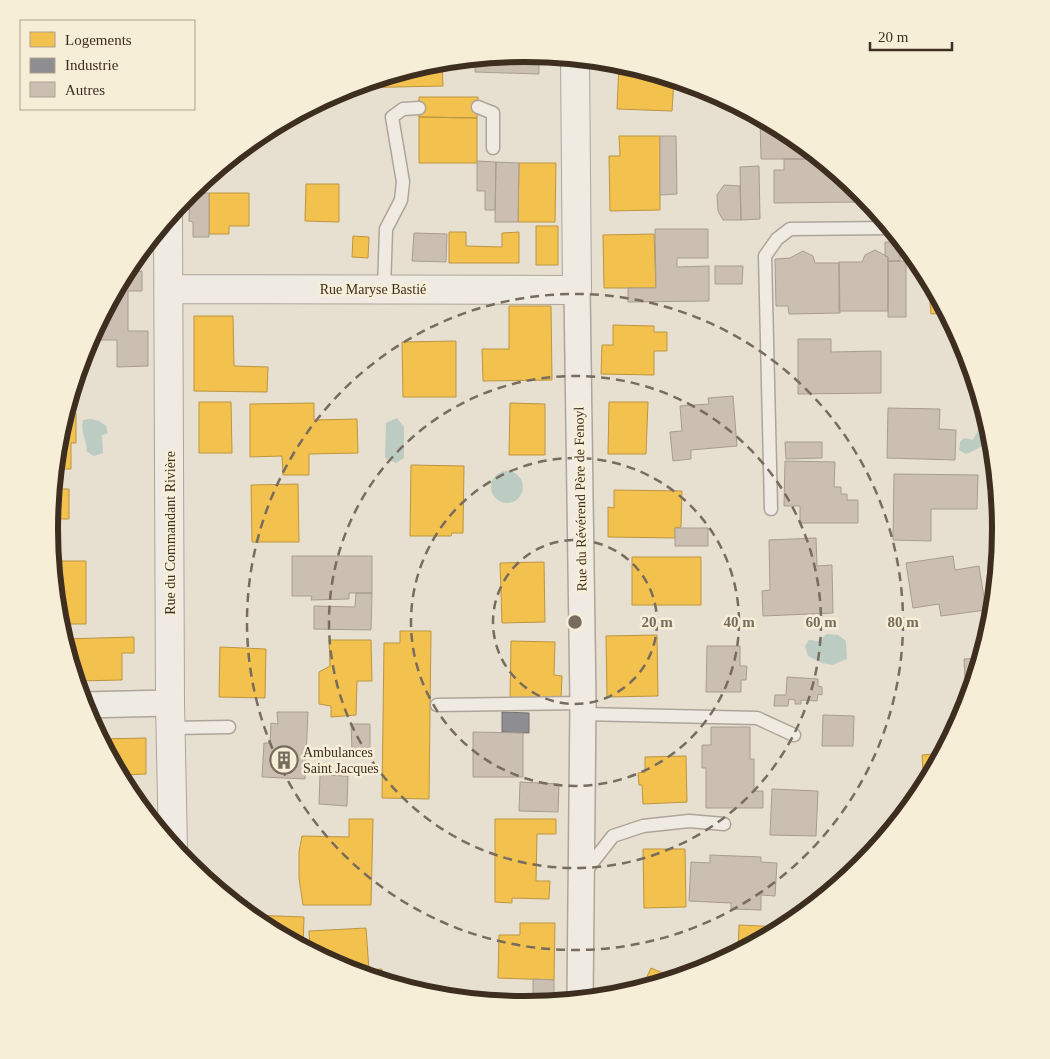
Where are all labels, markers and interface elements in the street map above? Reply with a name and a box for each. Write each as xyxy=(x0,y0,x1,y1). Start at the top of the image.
legend xyxy=(20,20,195,110)
scale bar xyxy=(870,20,952,52)
text: 20 m xyxy=(878,29,909,45)
text: Logements xyxy=(65,32,132,48)
text: Industrie xyxy=(65,57,119,73)
text: Autres xyxy=(65,82,105,98)
street label: Rue Maryse Bastié xyxy=(320,282,426,297)
street label: Rue du Révérend Père de Fenoyl xyxy=(571,406,590,591)
street label: Rue du Commandant Rivière xyxy=(163,451,178,615)
centre of rings xyxy=(566,613,584,631)
text: 20 m xyxy=(641,614,673,630)
text: 40 m xyxy=(723,614,755,630)
text: 60 m xyxy=(805,614,837,630)
text: 80 m xyxy=(887,614,919,630)
building icon: Ambulances Saint Jacques xyxy=(269,745,299,775)
place label: Ambulances Saint Jacques xyxy=(303,745,379,776)

